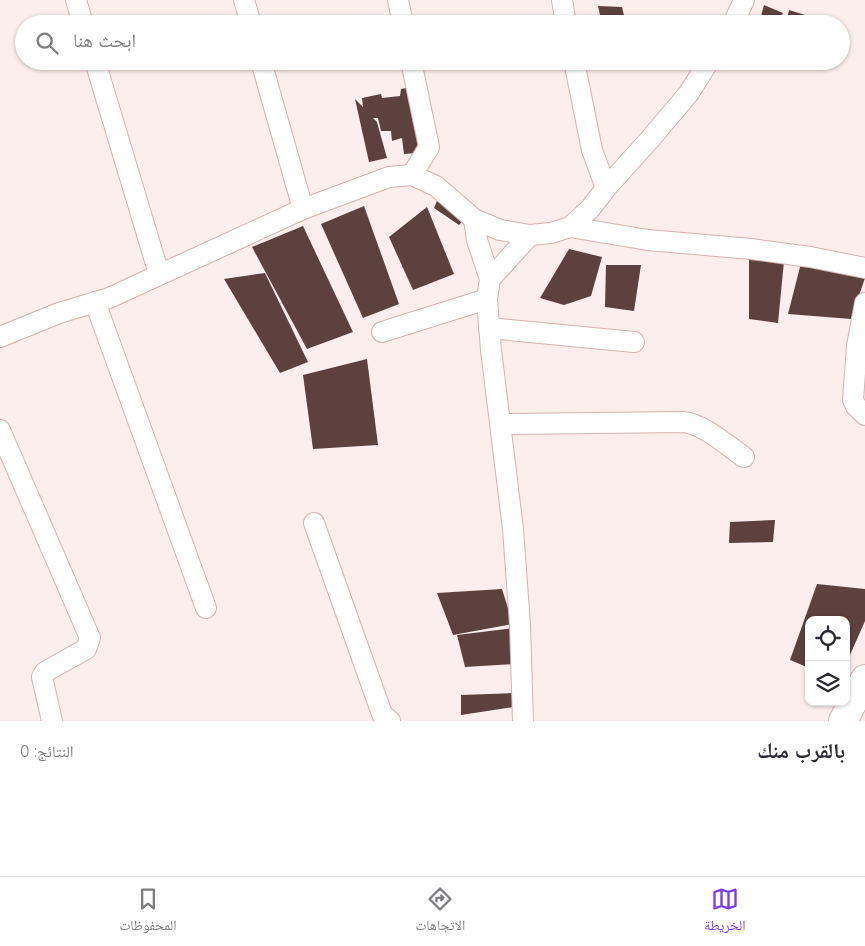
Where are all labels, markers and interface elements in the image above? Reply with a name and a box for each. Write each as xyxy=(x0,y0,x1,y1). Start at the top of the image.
search box xyxy=(15,15,850,70)
text: ابحث هنا xyxy=(73,28,136,52)
icon: search xyxy=(33,29,61,57)
map controls xyxy=(805,616,850,706)
button: locate xyxy=(805,616,850,661)
button: layers xyxy=(805,661,850,706)
text: بالقرب منك xyxy=(757,737,845,763)
text: النتائج: 0 xyxy=(20,741,74,761)
tab: المحفوظات xyxy=(120,885,176,939)
tab: الاتجاهات xyxy=(416,885,465,939)
tab: الخريطة xyxy=(704,885,745,939)

